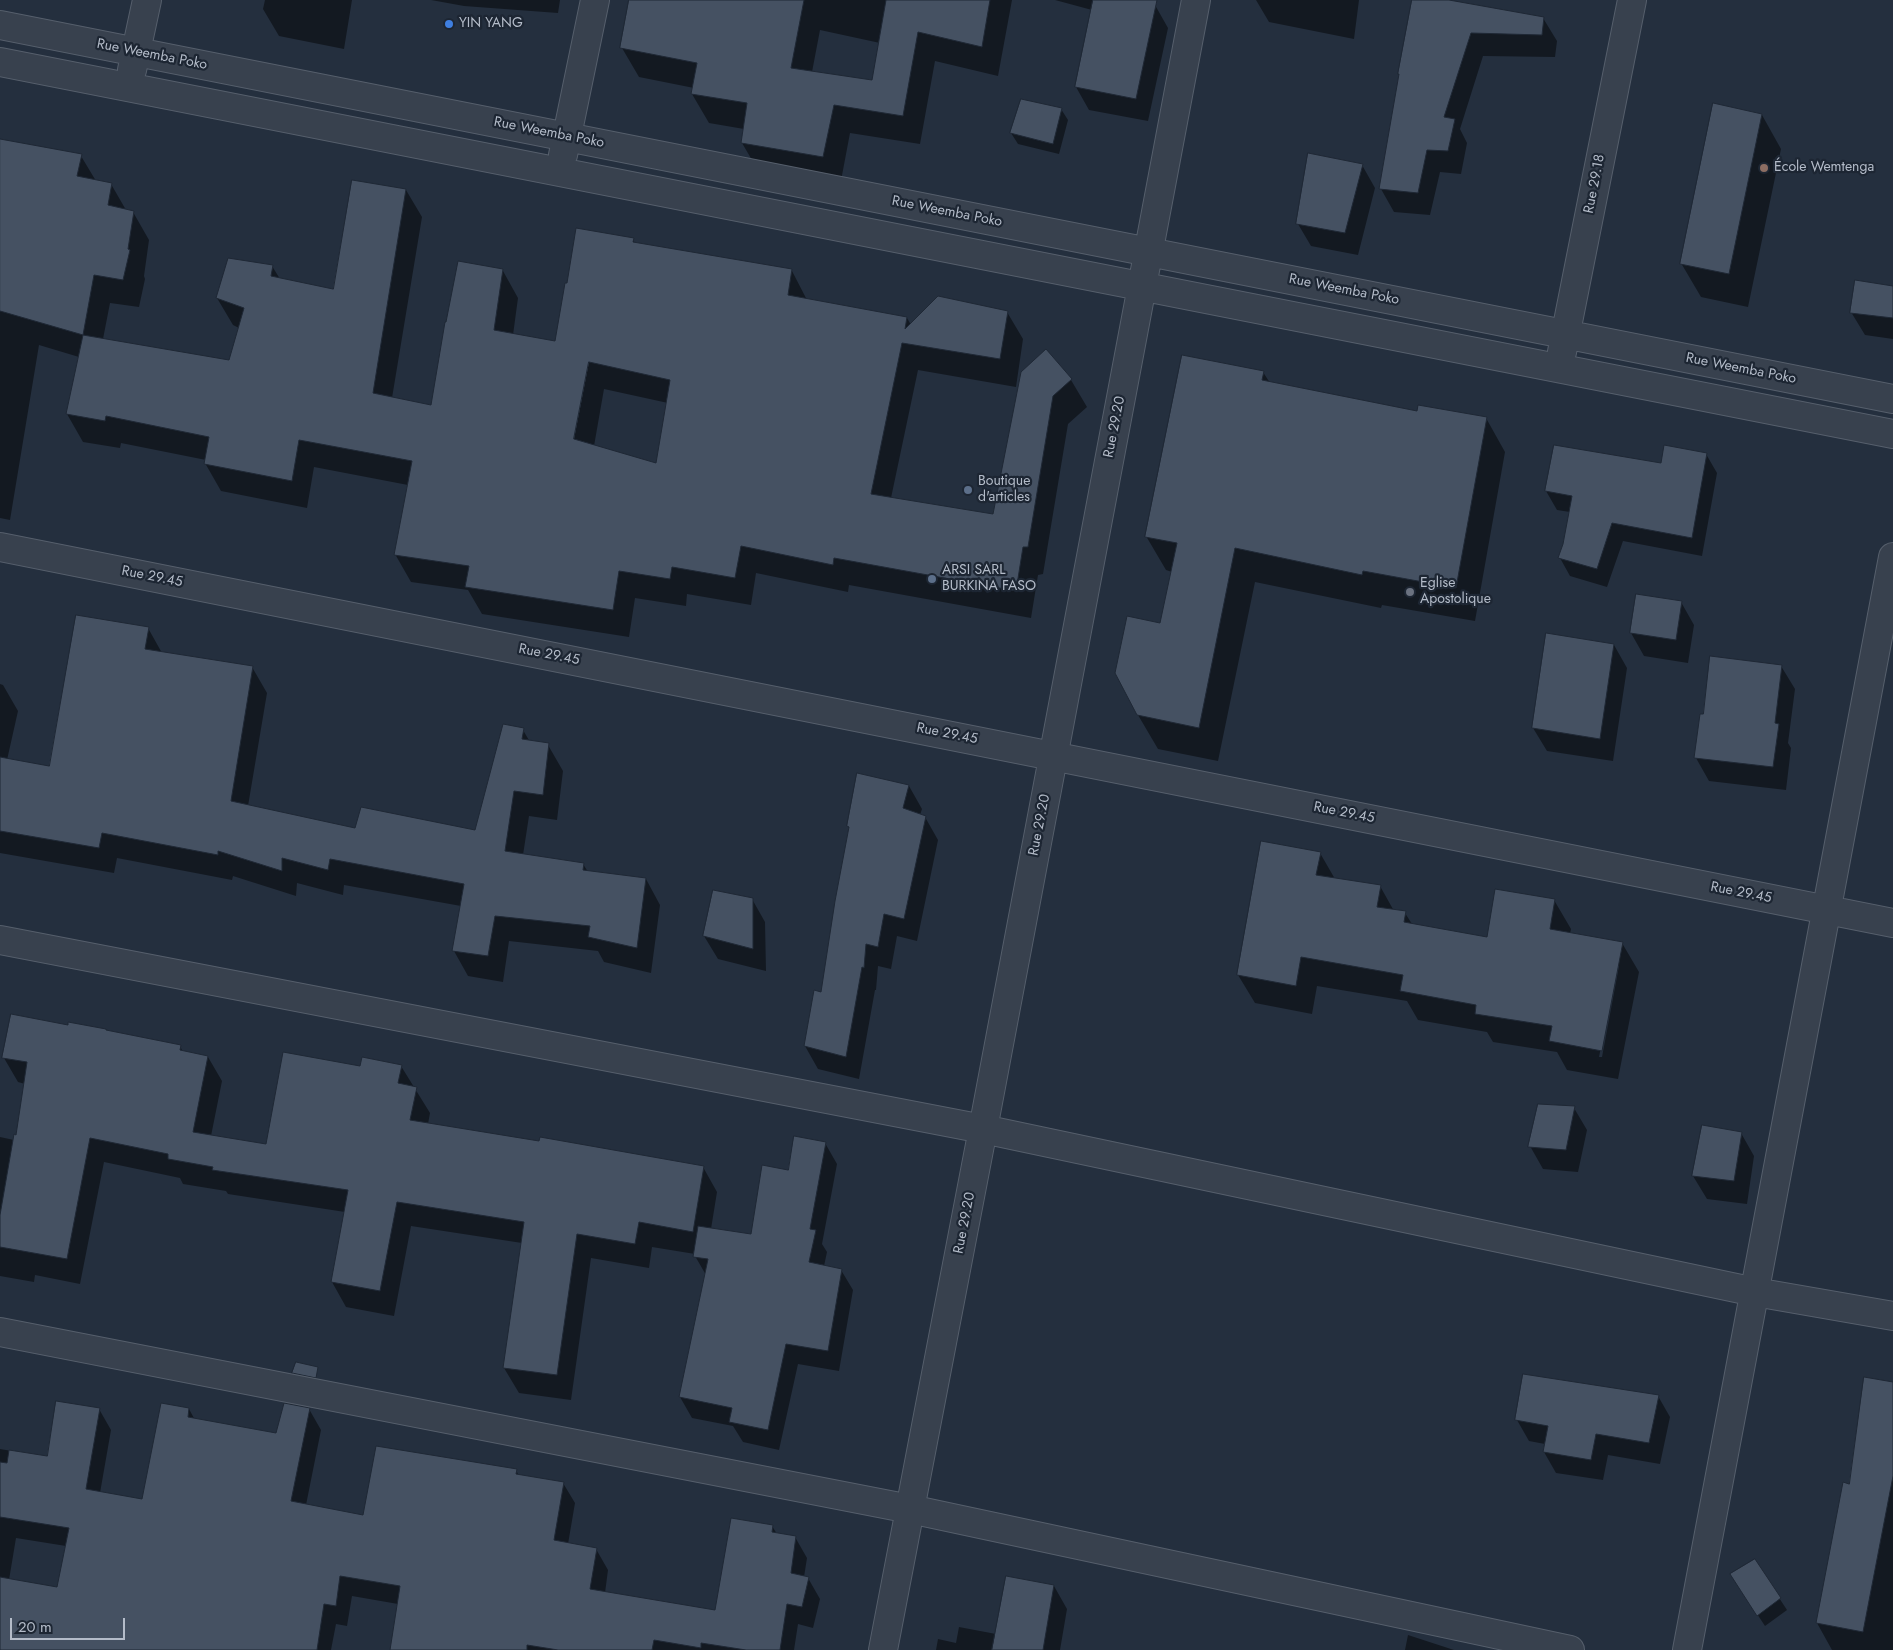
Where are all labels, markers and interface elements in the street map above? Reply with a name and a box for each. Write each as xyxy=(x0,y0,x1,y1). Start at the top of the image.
place label: YIN YANG xyxy=(459,16,523,32)
marker: YIN YANG xyxy=(443,18,455,30)
street label: Rue Weemba Poko xyxy=(95,36,209,74)
street label: Rue Weemba Poko xyxy=(492,114,606,152)
street label: Rue 29.18 xyxy=(1581,153,1609,215)
place label: École Wemtenga xyxy=(1774,160,1874,176)
marker: École Wemtenga xyxy=(1758,162,1770,174)
street label: Rue Weemba Poko xyxy=(890,193,1004,231)
street label: Rue Weemba Poko xyxy=(1287,271,1401,309)
street label: Rue Weemba Poko xyxy=(1684,350,1798,388)
street label: Rue 29.20 xyxy=(1101,395,1129,459)
place label: Boutique d'articles xyxy=(978,474,1030,507)
marker: Boutique d'articles xyxy=(962,484,974,496)
street label: Rue 29.45 xyxy=(120,563,184,591)
place label: ARSI SARL BURKINA FASO xyxy=(942,563,1036,596)
marker: ARSI SARL BURKINA FASO xyxy=(926,573,938,585)
place label: Eglise Apostolique xyxy=(1420,576,1491,608)
marker: Eglise Apostolique xyxy=(1404,586,1416,598)
street label: Rue 29.45 xyxy=(517,641,581,669)
street label: Rue 29.45 xyxy=(915,720,979,748)
street label: Rue 29.20 xyxy=(1026,793,1054,857)
street label: Rue 29.45 xyxy=(1312,799,1376,827)
street label: Rue 29.45 xyxy=(1709,879,1773,907)
street label: Rue 29.20 xyxy=(951,1191,979,1255)
scale bar xyxy=(12,1608,128,1640)
text: 20 m xyxy=(18,1616,52,1638)

